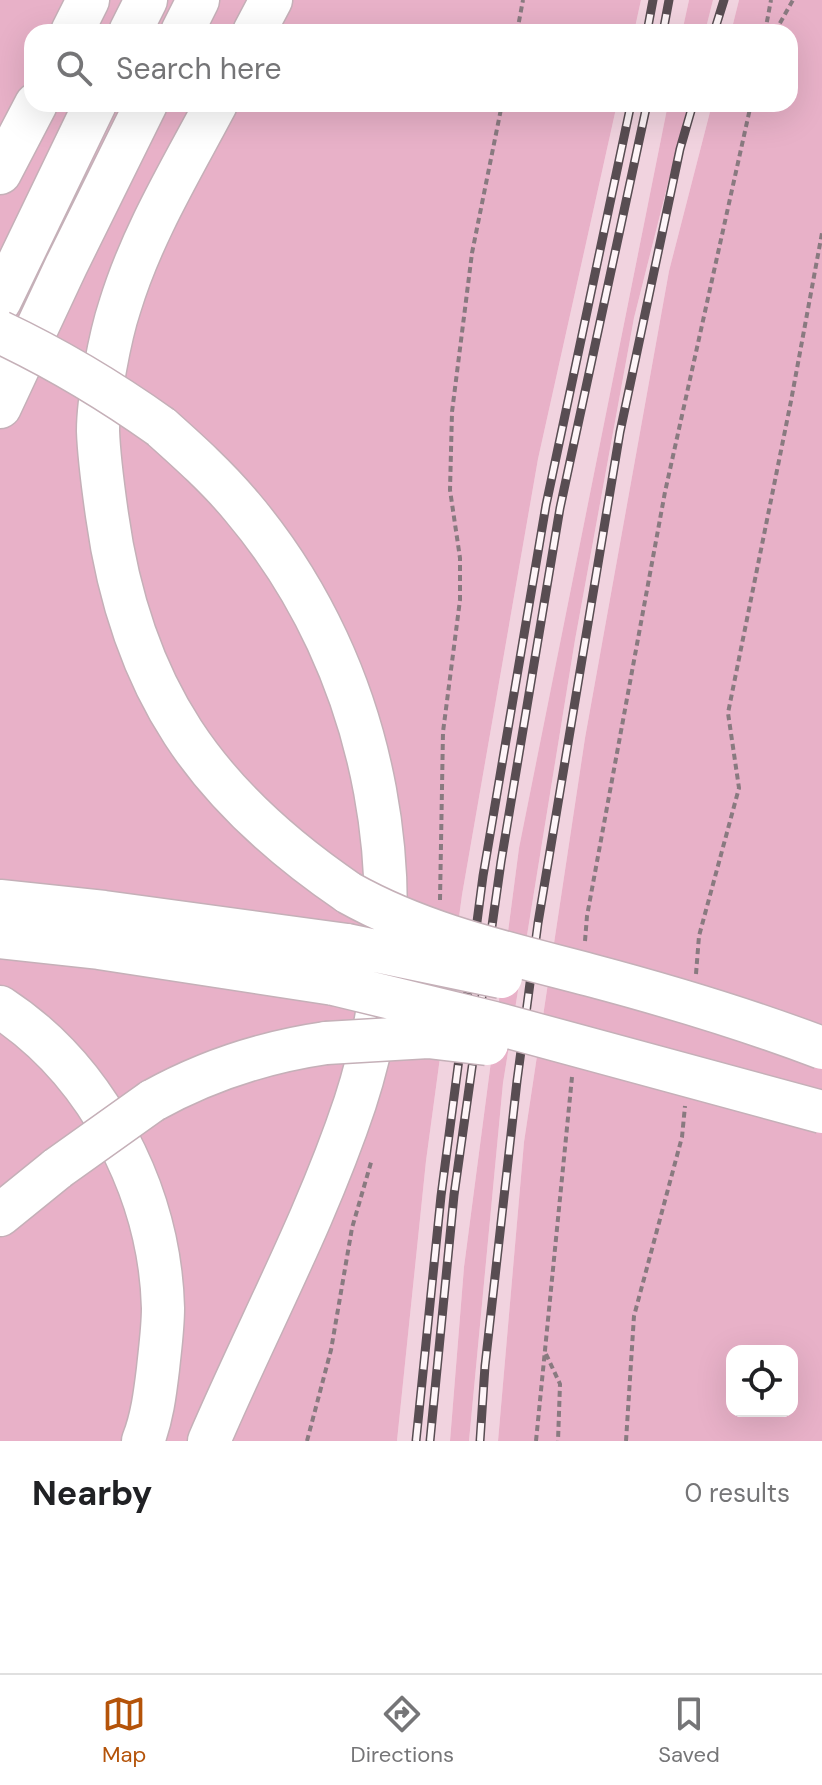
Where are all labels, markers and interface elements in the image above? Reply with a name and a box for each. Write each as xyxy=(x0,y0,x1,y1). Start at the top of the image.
search box xyxy=(24,24,798,112)
icon: search xyxy=(52,46,96,90)
text: Search here xyxy=(116,49,282,88)
map controls xyxy=(726,1345,798,1417)
button: locate xyxy=(726,1345,798,1417)
text: Nearby xyxy=(32,1471,152,1516)
text: 0 results xyxy=(684,1476,790,1510)
tab: Map xyxy=(102,1692,146,1769)
tab: Directions xyxy=(351,1692,454,1769)
tab: Saved xyxy=(658,1692,720,1769)

